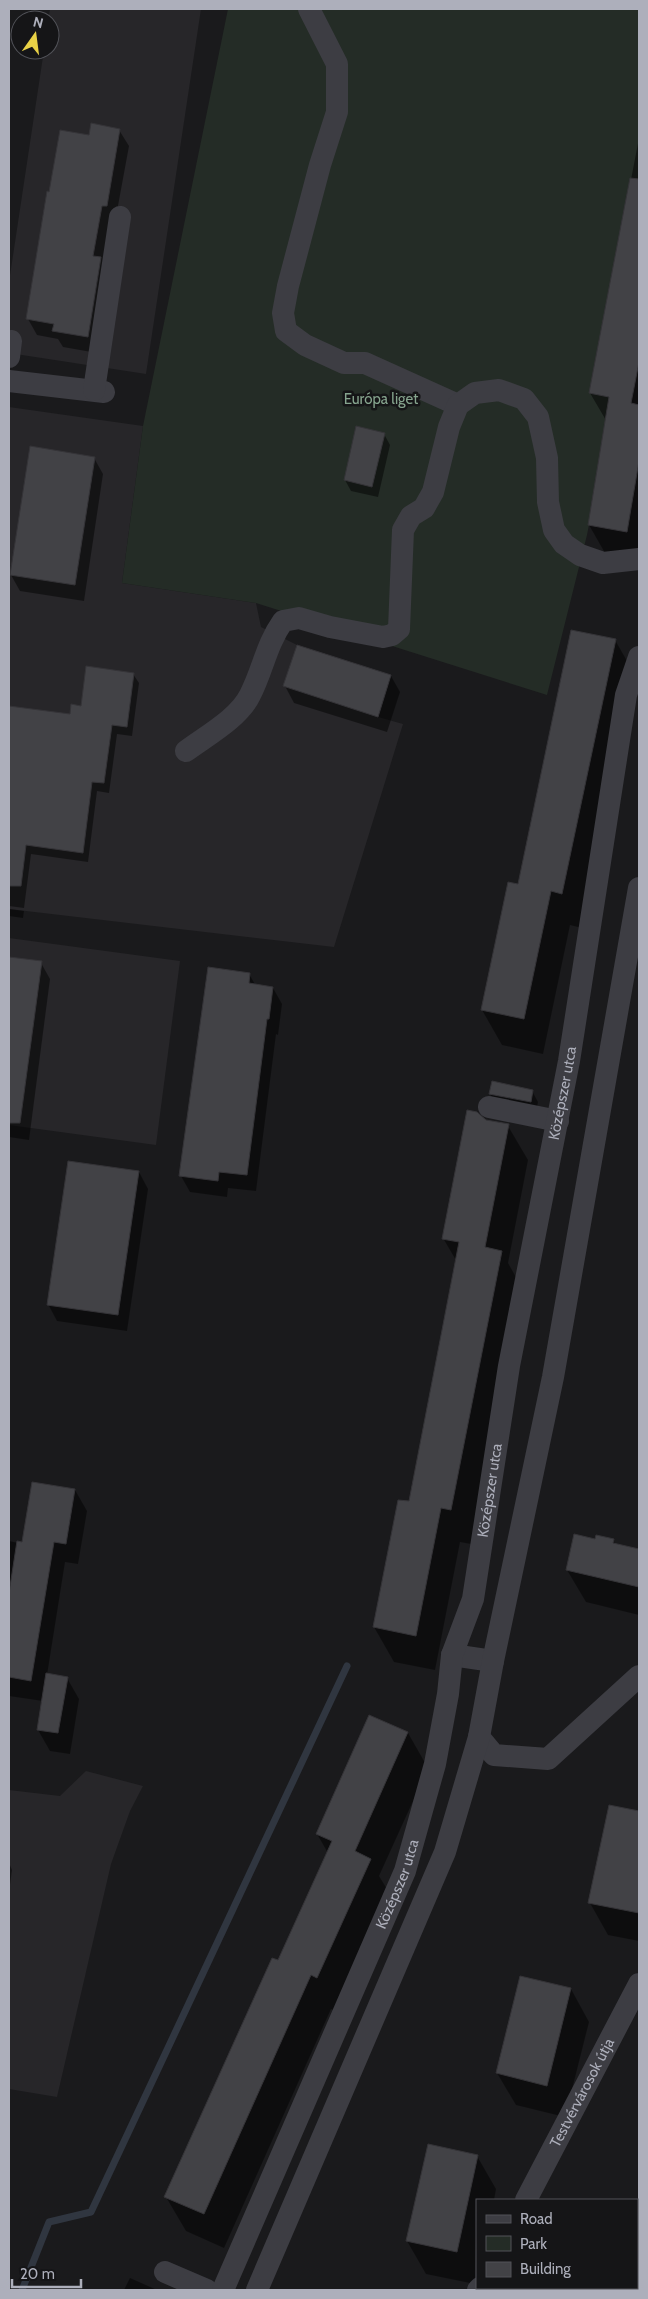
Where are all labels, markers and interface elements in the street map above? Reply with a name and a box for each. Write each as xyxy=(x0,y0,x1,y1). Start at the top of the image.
north arrow xyxy=(10,10,60,60)
text: N xyxy=(31,12,45,32)
park label: Európa liget xyxy=(344,390,418,408)
street label: Középszer utca xyxy=(545,1044,580,1141)
street label: Középszer utca xyxy=(474,1441,506,1539)
street label: Középszer utca xyxy=(372,1836,423,1932)
street label: Testvérvárosok útja xyxy=(546,2034,618,2150)
legend xyxy=(476,2199,638,2289)
text: Road xyxy=(520,2210,553,2228)
text: Park xyxy=(520,2235,547,2253)
scale bar xyxy=(12,2256,81,2288)
text: Building xyxy=(520,2260,571,2278)
text: 20 m xyxy=(20,2265,55,2283)

